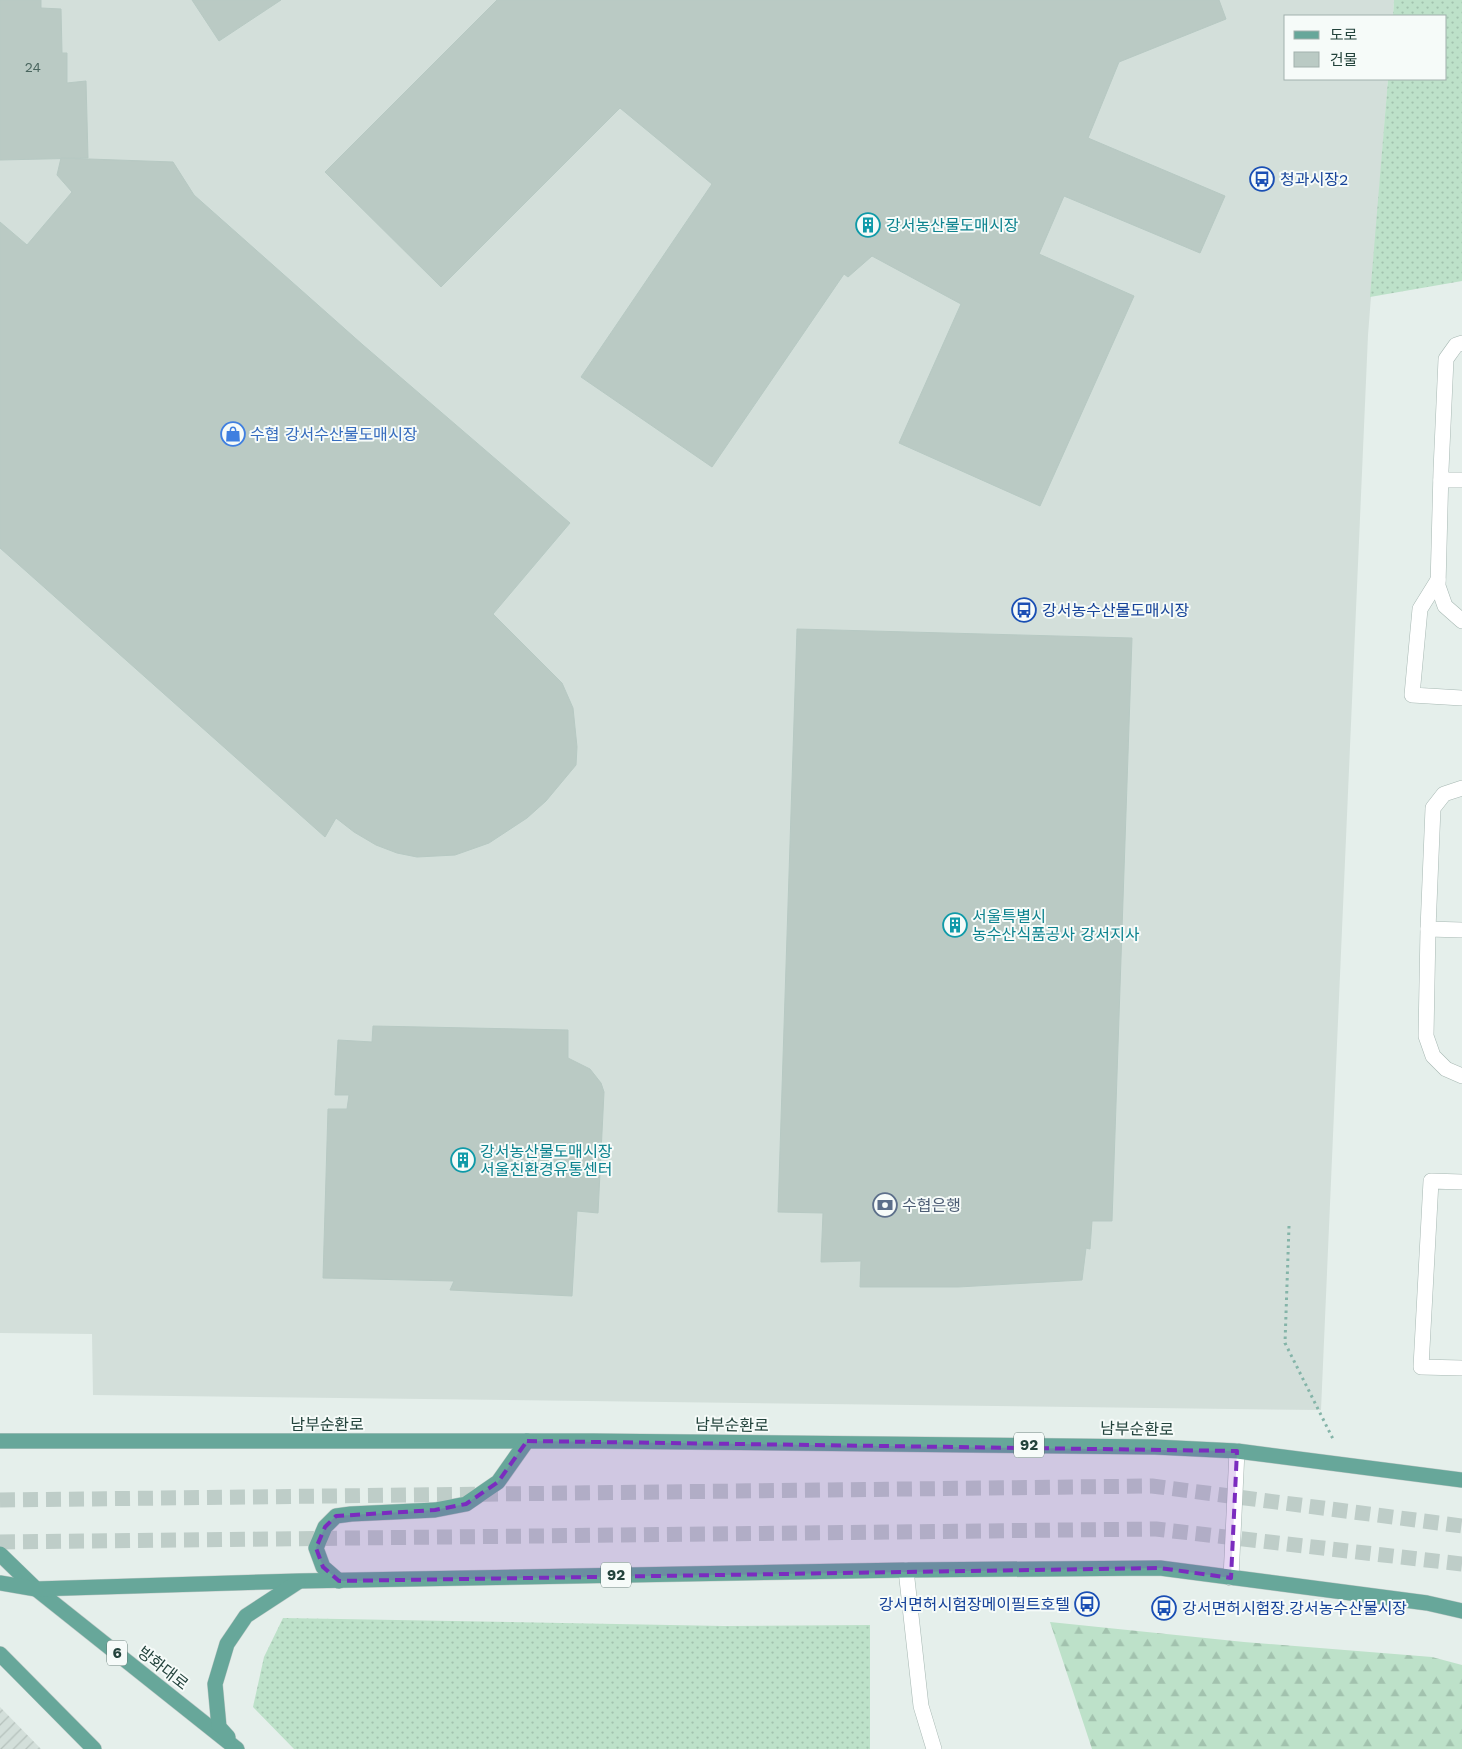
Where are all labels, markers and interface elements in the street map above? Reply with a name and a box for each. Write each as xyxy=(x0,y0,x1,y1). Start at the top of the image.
legend xyxy=(1284,15,1447,80)
text: 도로 xyxy=(1330,26,1358,44)
text: 건물 xyxy=(1330,51,1358,69)
house number: 24 xyxy=(25,59,41,75)
bus stop icon: 청과시장2 xyxy=(1249,166,1275,192)
place label: 청과시장2 xyxy=(1280,170,1348,189)
building icon: 강서농산물도매시장 xyxy=(855,212,881,238)
place label: 강서농산물도매시장 xyxy=(886,216,1019,235)
shop icon: 수협 강서수산물도매시장 xyxy=(220,421,246,447)
place label: 수협 강서수산물도매시장 xyxy=(250,425,418,444)
bus stop icon: 강서농수산물도매시장 xyxy=(1011,597,1037,623)
place label: 강서농수산물도매시장 xyxy=(1042,601,1189,620)
place label: 서울특별시 농수산식품공사 강서지사 xyxy=(972,907,1140,944)
building icon: 서울특별시 농수산식품공사 강서지사 xyxy=(942,912,968,938)
place label: 강서농산물도매시장 서울친환경유통센터 xyxy=(480,1142,613,1179)
building icon: 강서농산물도매시장 서울친환경유통센터 xyxy=(450,1147,476,1173)
bank icon: 수협은행 xyxy=(872,1192,898,1218)
place label: 수협은행 xyxy=(902,1196,961,1215)
street label: 남부순환로 xyxy=(290,1415,364,1434)
street label: 남부순환로 xyxy=(695,1415,769,1435)
street label: 남부순환로 xyxy=(1100,1419,1174,1439)
road number: 92 xyxy=(1014,1432,1044,1458)
road number: 92 xyxy=(601,1562,631,1588)
bus stop icon: 강서면허시험장메이필트호텔 xyxy=(1074,1591,1100,1617)
place label: 강서면허시험장메이필트호텔 xyxy=(879,1595,1070,1614)
bus stop icon: 강서면허시험장.강서농수산물시장 xyxy=(1151,1595,1177,1621)
place label: 강서면허시험장.강서농수산물시장 xyxy=(1182,1599,1407,1618)
road number: 6 xyxy=(107,1640,127,1666)
street label: 방화대로 xyxy=(134,1642,192,1694)

